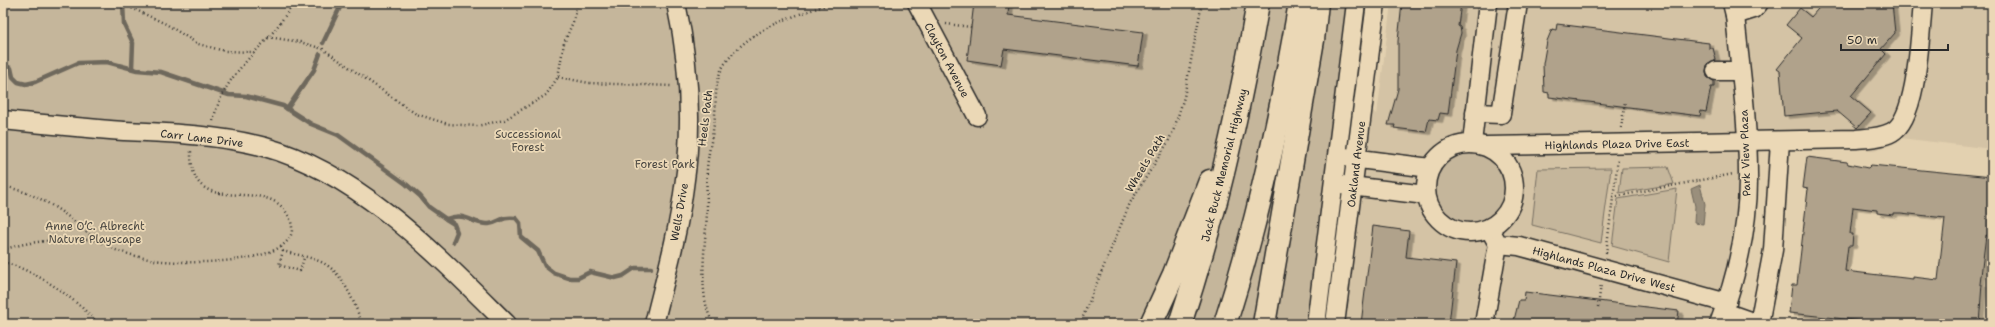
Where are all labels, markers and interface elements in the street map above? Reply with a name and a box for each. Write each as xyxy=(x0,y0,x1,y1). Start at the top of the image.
street label: Clayton Avenue xyxy=(920,20,973,100)
scale bar xyxy=(1841,26,1948,52)
text: 50 m xyxy=(1847,32,1877,48)
street label: Jack Buck Memorial Highway xyxy=(1198,87,1251,243)
street label: Heels Path xyxy=(695,89,716,147)
street label: Park View Plaza xyxy=(1736,109,1755,197)
street label: Oakland Avenue xyxy=(1344,120,1369,208)
street label: Carr Lane Drive xyxy=(160,126,244,151)
park label: Successional Forest xyxy=(495,127,562,155)
street label: Wheels Path xyxy=(1122,131,1169,195)
street label: Highlands Plaza Drive East xyxy=(1544,136,1690,153)
park label: Forest Park xyxy=(635,157,695,172)
street label: Wells Drive xyxy=(667,182,692,242)
park label: Anne O’C. Albrecht Nature Playscape xyxy=(45,219,145,247)
street label: Highlands Plaza Drive West xyxy=(1531,243,1677,296)

